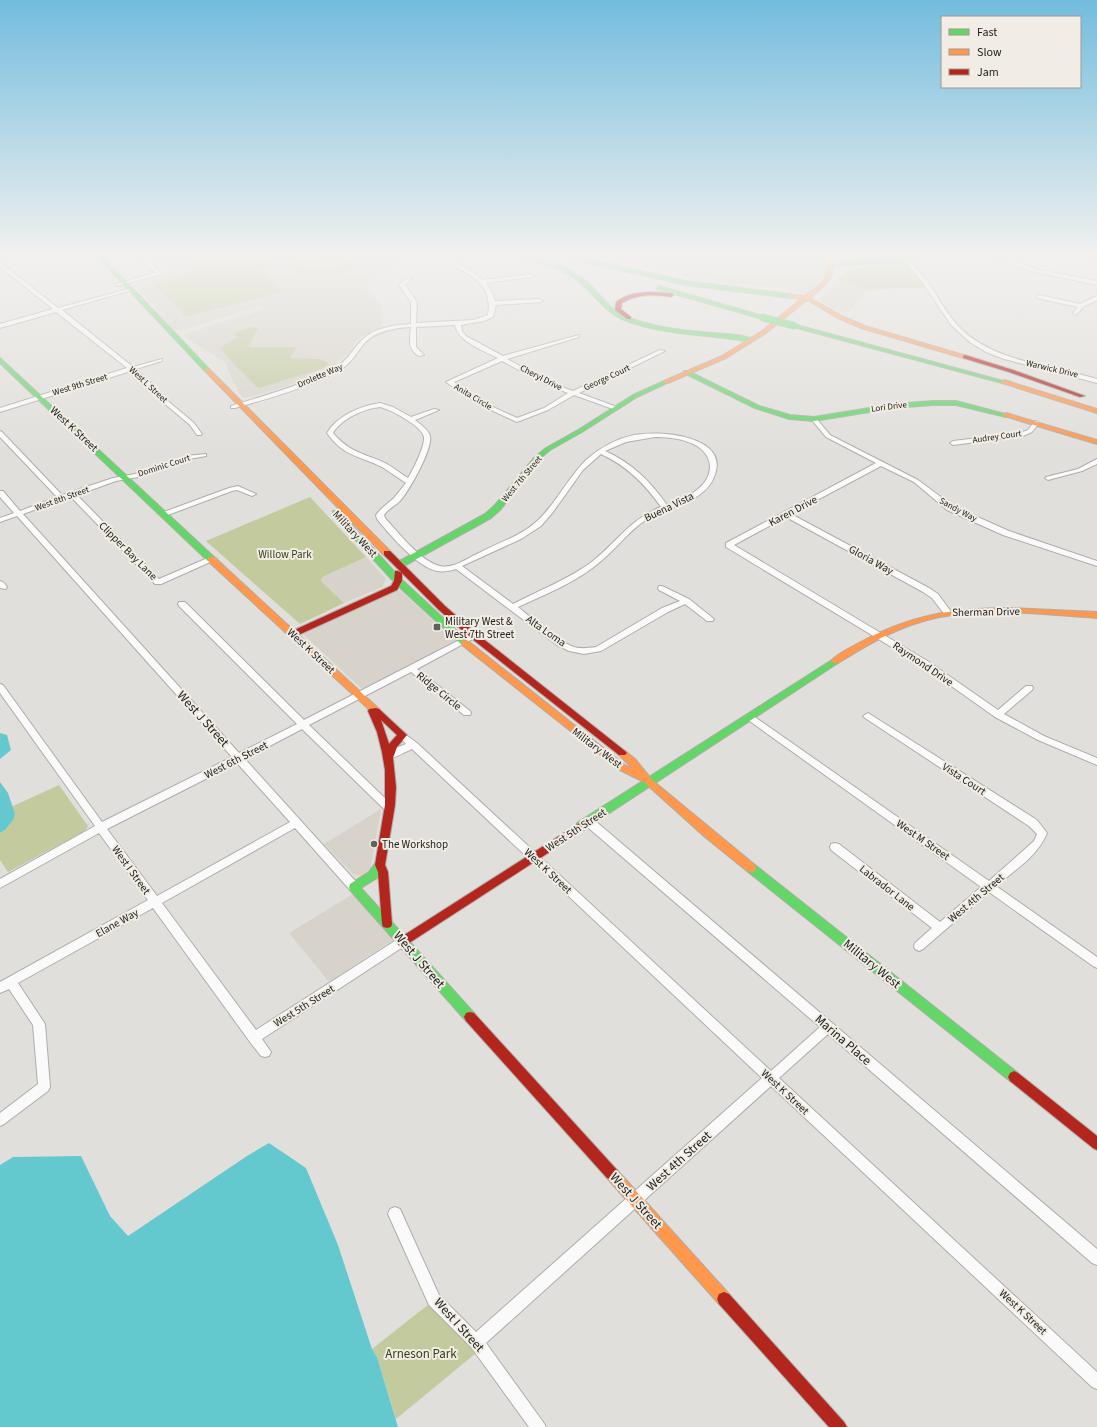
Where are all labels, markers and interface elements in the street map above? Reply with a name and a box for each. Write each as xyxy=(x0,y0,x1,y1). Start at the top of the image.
legend xyxy=(941,16,1081,88)
text: Fast xyxy=(977,24,997,41)
text: Slow xyxy=(977,44,1002,61)
text: Jam xyxy=(977,64,999,81)
street label: Warwick Drive xyxy=(1025,357,1080,381)
street label: Drolette Way xyxy=(295,360,345,391)
street label: Cheryl Drive xyxy=(518,362,565,394)
street label: George Court xyxy=(582,362,632,394)
street label: West L Street xyxy=(126,364,170,406)
street label: West 9th Street xyxy=(51,370,109,400)
street label: Anita Circle xyxy=(451,380,495,414)
street label: Lori Drive xyxy=(870,398,908,416)
street label: West K Street xyxy=(47,403,101,455)
street label: Audrey Court xyxy=(972,427,1022,447)
street label: Dominic Court xyxy=(136,451,192,481)
street label: West 7th Street xyxy=(499,453,545,505)
street label: West 8th Street xyxy=(33,483,91,515)
street label: Buena Vista xyxy=(642,489,696,525)
street label: Karen Drive xyxy=(766,492,820,530)
street label: Sandy Way xyxy=(937,495,980,526)
street label: Military West xyxy=(329,507,381,561)
street label: Clipper Bay Lane xyxy=(95,518,161,584)
street label: Gloria Way xyxy=(846,542,896,578)
park label: Willow Park xyxy=(258,547,312,562)
street label: Sherman Drive xyxy=(952,604,1021,620)
street label: Alta Loma xyxy=(523,612,569,650)
place label: Military West & West 7th Street xyxy=(445,614,515,642)
marker: Military West & West 7th Street xyxy=(432,622,442,632)
street label: West K Street xyxy=(284,625,338,677)
street label: Raymond Drive xyxy=(890,638,957,690)
street label: Ridge Circle xyxy=(413,668,465,714)
street label: West J Street xyxy=(173,687,234,752)
street label: Military West xyxy=(569,724,625,772)
street label: West 6th Street xyxy=(202,737,271,782)
street label: Vista Court xyxy=(939,759,989,799)
street label: West 5th Street xyxy=(543,805,609,855)
street label: West M Street xyxy=(893,816,953,864)
place label: The Workshop xyxy=(382,837,448,852)
marker: The Workshop xyxy=(369,839,379,849)
street label: West I Street xyxy=(108,843,154,898)
street label: West K Street xyxy=(521,845,575,897)
street label: Labrador Lane xyxy=(856,862,918,915)
street label: West 4th Street xyxy=(945,870,1008,926)
street label: Elane Way xyxy=(93,905,141,941)
street label: West J Street xyxy=(389,928,449,993)
street label: Military West xyxy=(839,935,905,993)
street label: West 5th Street xyxy=(271,981,338,1031)
street label: Marina Place xyxy=(811,1010,875,1070)
street label: West K Street xyxy=(758,1066,812,1118)
street label: West 4th Street xyxy=(643,1126,716,1195)
street label: West J Street xyxy=(606,1169,667,1234)
street label: West K Street xyxy=(996,1286,1050,1338)
street label: West I Street xyxy=(430,1294,489,1357)
park label: Arneson Park xyxy=(385,1345,457,1363)

